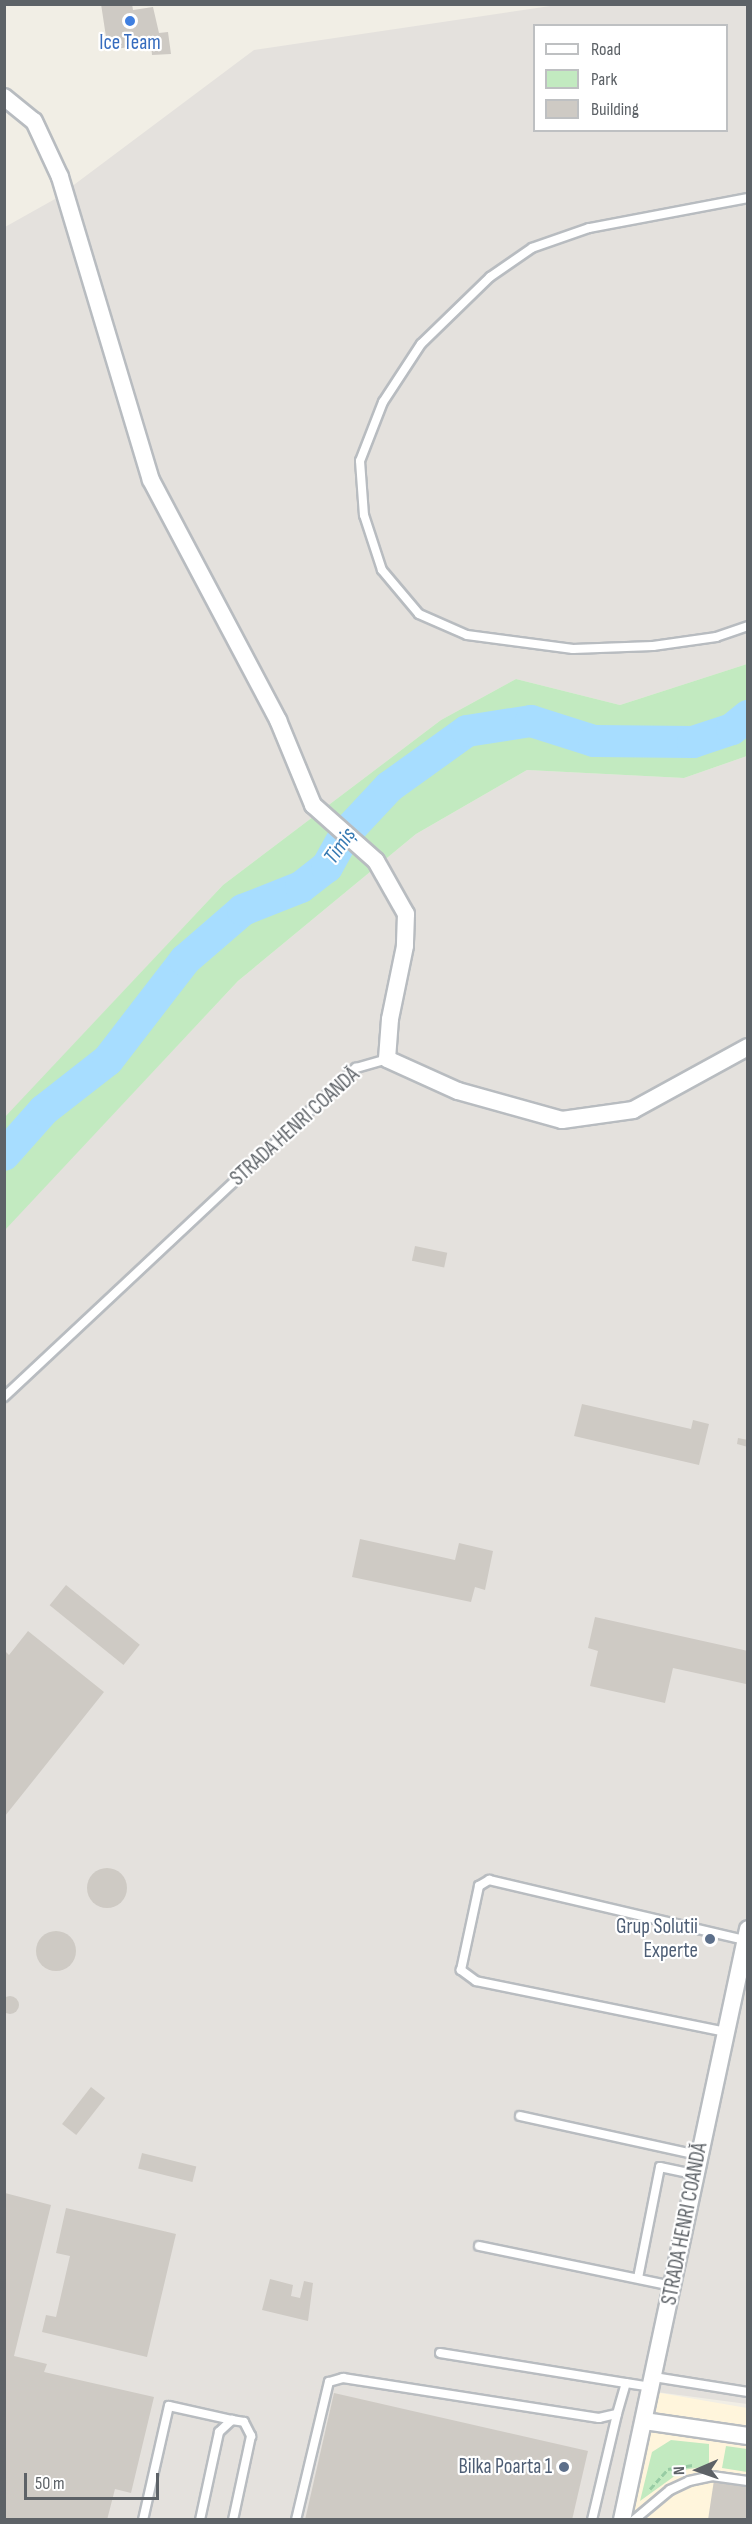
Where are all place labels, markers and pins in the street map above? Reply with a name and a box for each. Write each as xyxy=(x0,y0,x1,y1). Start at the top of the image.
marker: Ice Team xyxy=(123,14,137,28)
place label: Ice Team xyxy=(99,30,161,56)
place label: Grup Solutii Experte xyxy=(616,1914,698,1964)
marker: Grup Solutii Experte xyxy=(703,1932,717,1946)
place label: Bilka Poarta 1 xyxy=(458,2454,552,2480)
marker: Bilka Poarta 1 xyxy=(557,2460,571,2474)

